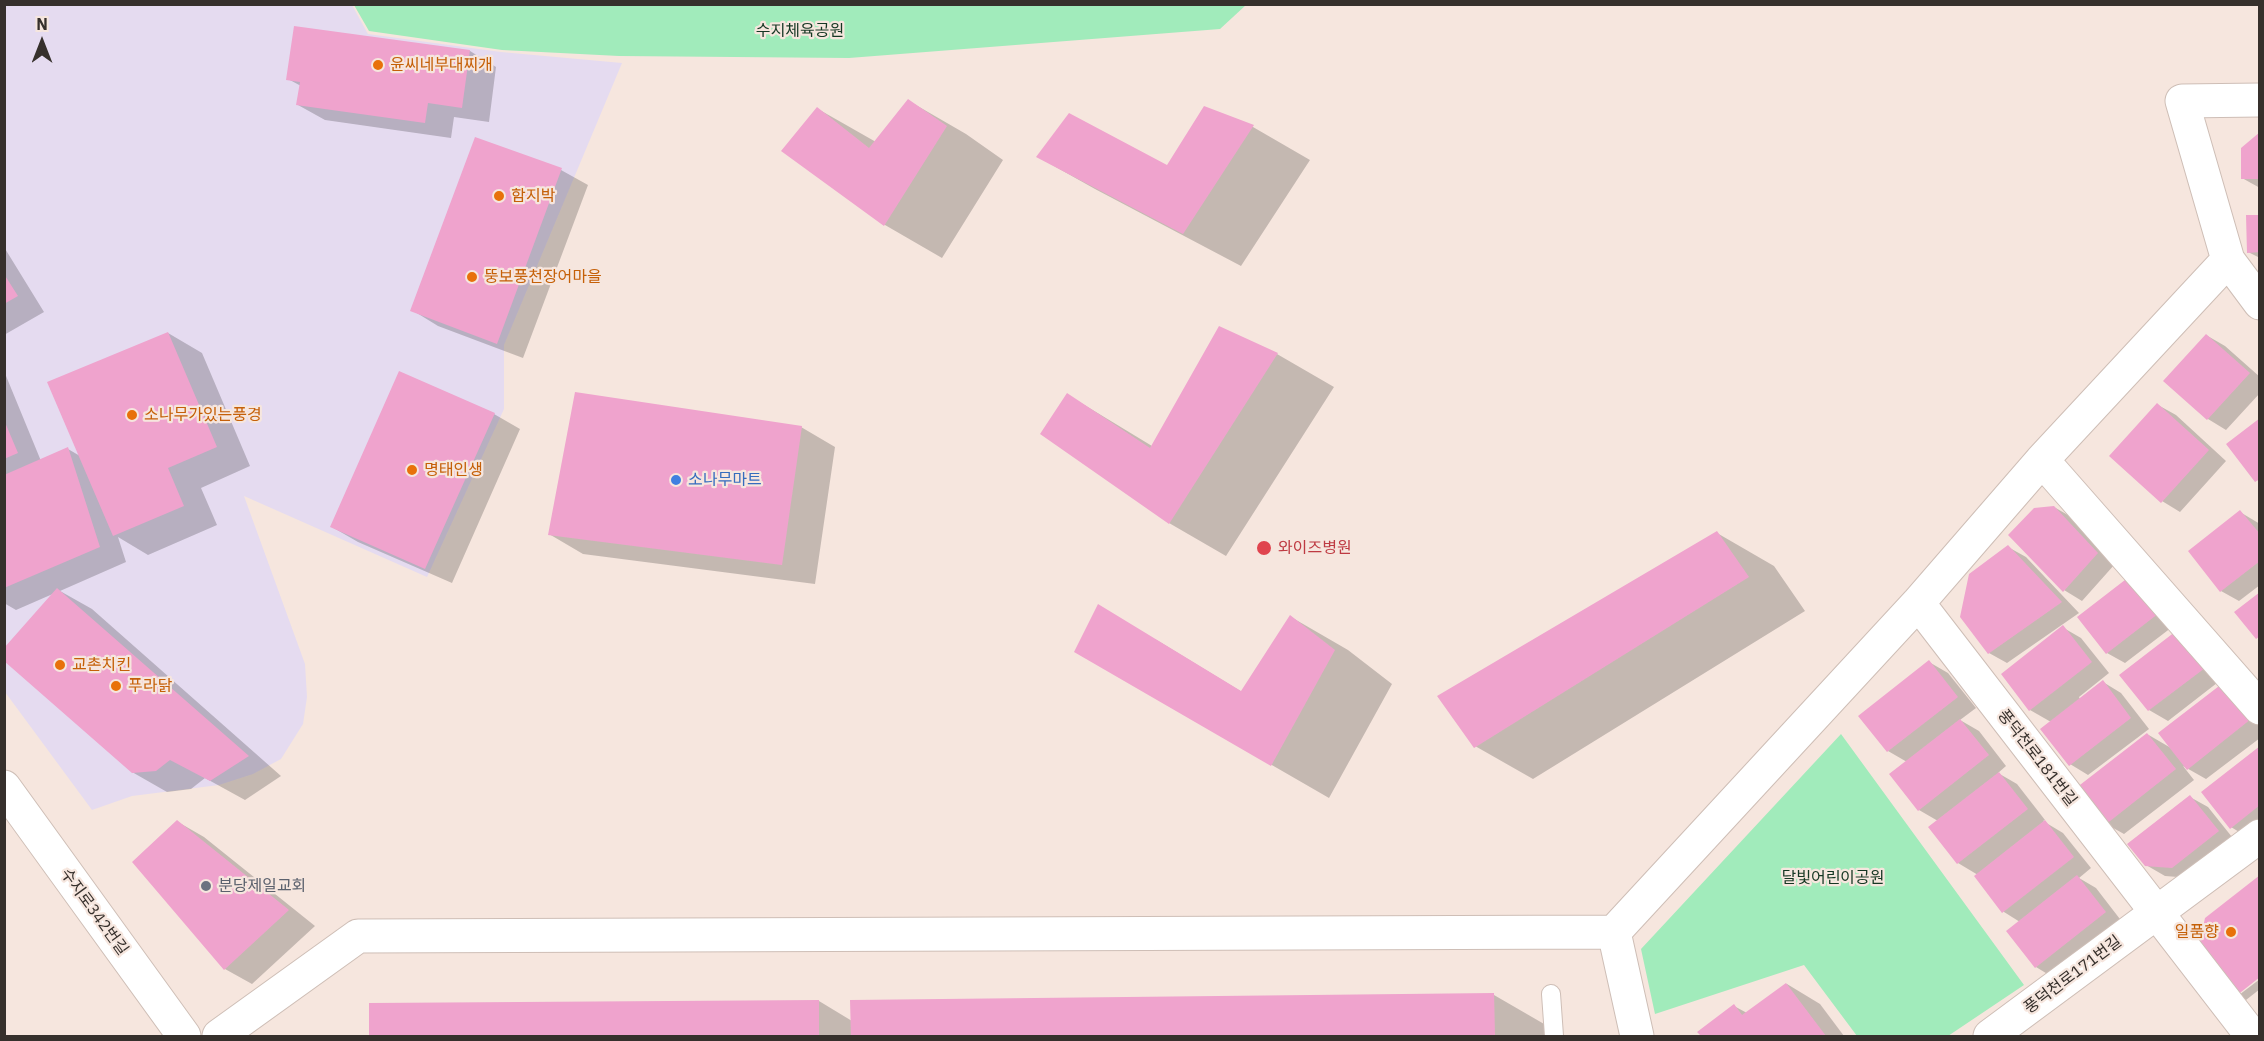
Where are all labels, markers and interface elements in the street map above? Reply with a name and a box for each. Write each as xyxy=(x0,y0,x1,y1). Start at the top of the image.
north arrow xyxy=(12,12,72,72)
text: N xyxy=(36,14,48,34)
park label: 수지체육공원 xyxy=(756,21,844,41)
place label: 윤씨네부대찌개 xyxy=(390,55,493,75)
marker: 윤씨네부대찌개 xyxy=(371,58,385,72)
place label: 함지박 xyxy=(511,186,555,206)
marker: 함지박 xyxy=(492,189,506,203)
place label: 뚱보풍천장어마을 xyxy=(484,267,602,287)
marker: 뚱보풍천장어마을 xyxy=(465,270,479,284)
place label: 소나무가있는풍경 xyxy=(144,405,262,425)
marker: 소나무가있는풍경 xyxy=(125,408,139,422)
place label: 명태인생 xyxy=(424,460,483,480)
marker: 명태인생 xyxy=(405,463,419,477)
place label: 소나무마트 xyxy=(688,470,762,490)
marker: 소나무마트 xyxy=(669,473,683,487)
place label: 와이즈병원 xyxy=(1278,538,1352,558)
marker: 와이즈병원 xyxy=(1255,539,1273,557)
place label: 교촌치킨 xyxy=(72,655,131,675)
marker: 교촌치킨 xyxy=(53,658,67,672)
place label: 푸라닭 xyxy=(128,676,172,696)
marker: 푸라닭 xyxy=(109,679,123,693)
street label: 풍덕천로181번길 xyxy=(1993,706,2081,810)
street label: 수지로342번길 xyxy=(56,865,132,959)
park label: 달빛어린이공원 xyxy=(1781,868,1885,888)
place label: 분당제일교회 xyxy=(218,876,306,896)
marker: 분당제일교회 xyxy=(199,879,213,893)
place label: 일품향 xyxy=(2175,922,2219,942)
marker: 일품향 xyxy=(2224,925,2238,939)
street label: 풍덕천로171번길 xyxy=(2020,932,2126,1018)

